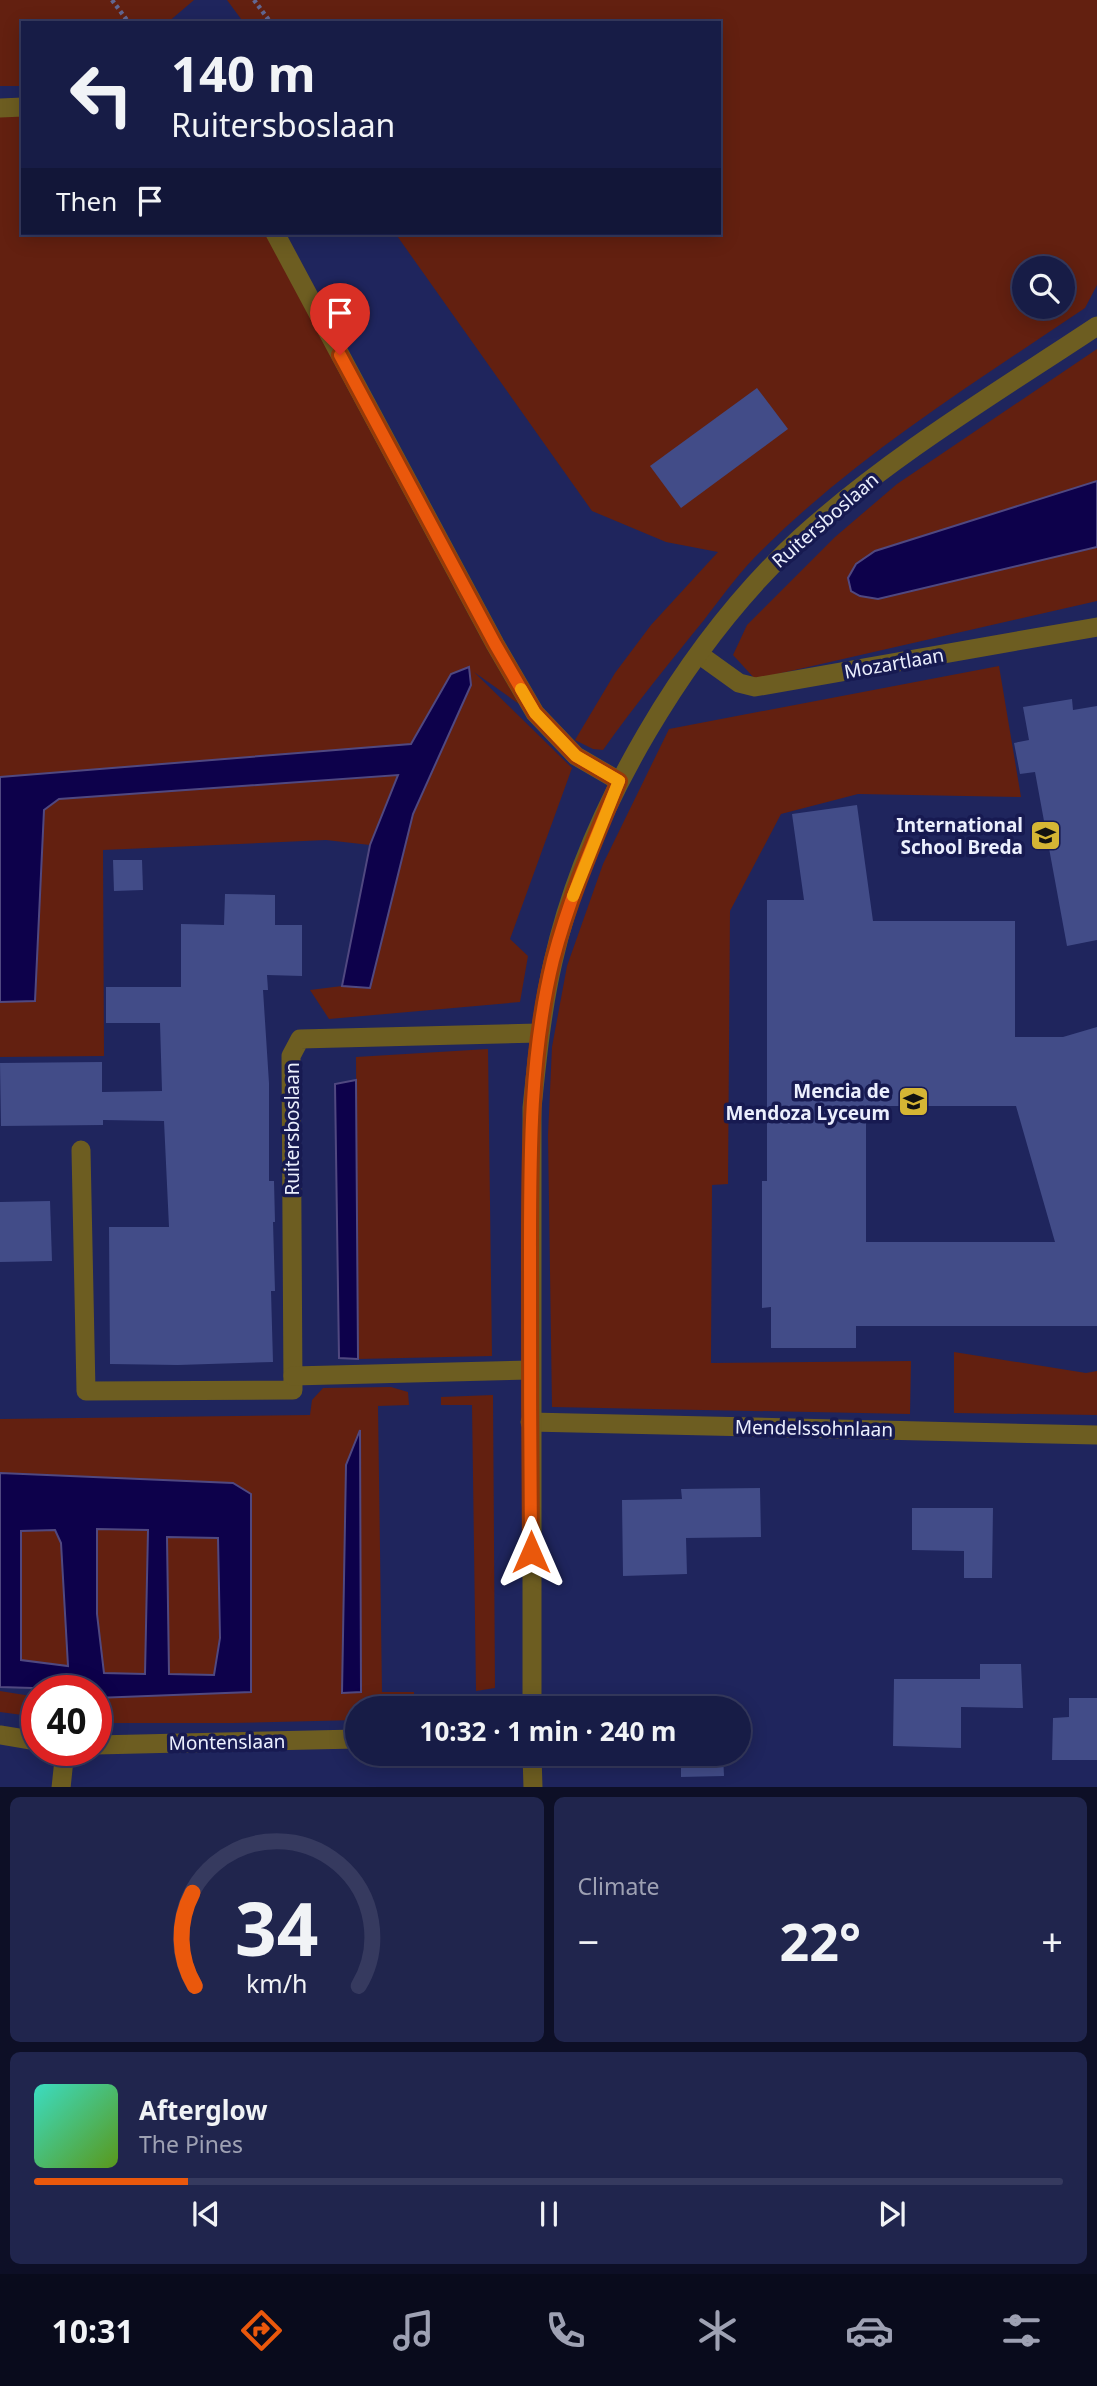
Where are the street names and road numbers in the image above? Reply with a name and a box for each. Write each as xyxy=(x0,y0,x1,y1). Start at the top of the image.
street label: Ruitersboslaan xyxy=(766,466,884,574)
street label: Mozartlaan xyxy=(842,641,946,685)
street label: Ruitersboslaan xyxy=(279,1062,305,1196)
street label: Mendelssohnlaan xyxy=(735,1414,893,1442)
street label: Montenslaan xyxy=(168,1728,286,1756)

